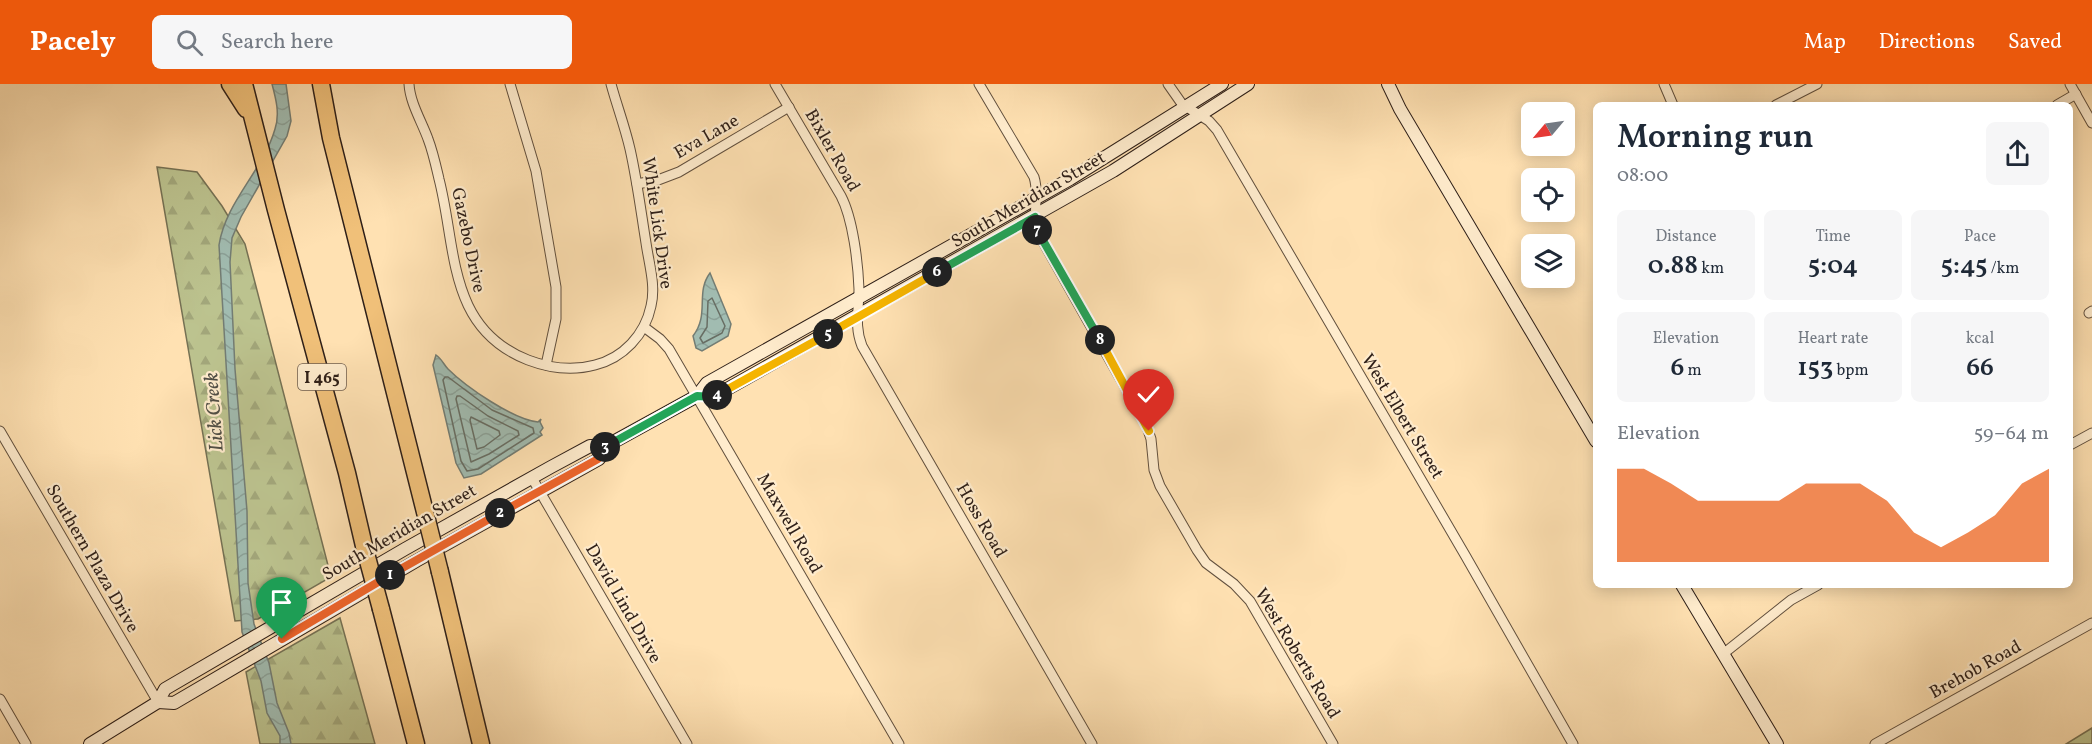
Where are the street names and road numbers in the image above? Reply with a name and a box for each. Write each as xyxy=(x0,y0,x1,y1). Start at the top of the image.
street label: Bixler Road xyxy=(798,105,865,197)
street label: Eva Lane xyxy=(670,109,744,166)
street label: South Meridian Street xyxy=(947,146,1110,255)
street label: White Lick Drive xyxy=(635,156,678,291)
street label: Gazebo Drive xyxy=(444,186,491,295)
street label: West Elbert Street xyxy=(1354,349,1449,484)
road number: I 465 xyxy=(298,364,346,390)
street label: Maxwell Road xyxy=(750,469,828,579)
street label: South Meridian Street xyxy=(318,479,481,588)
street label: Hoss Road xyxy=(949,479,1012,563)
street label: Southern Plaza Drive xyxy=(39,480,144,638)
street label: David Lind Drive xyxy=(578,539,667,668)
street label: West Roberts Road xyxy=(1248,584,1346,724)
street label: Brehob Road xyxy=(1925,635,2026,706)

